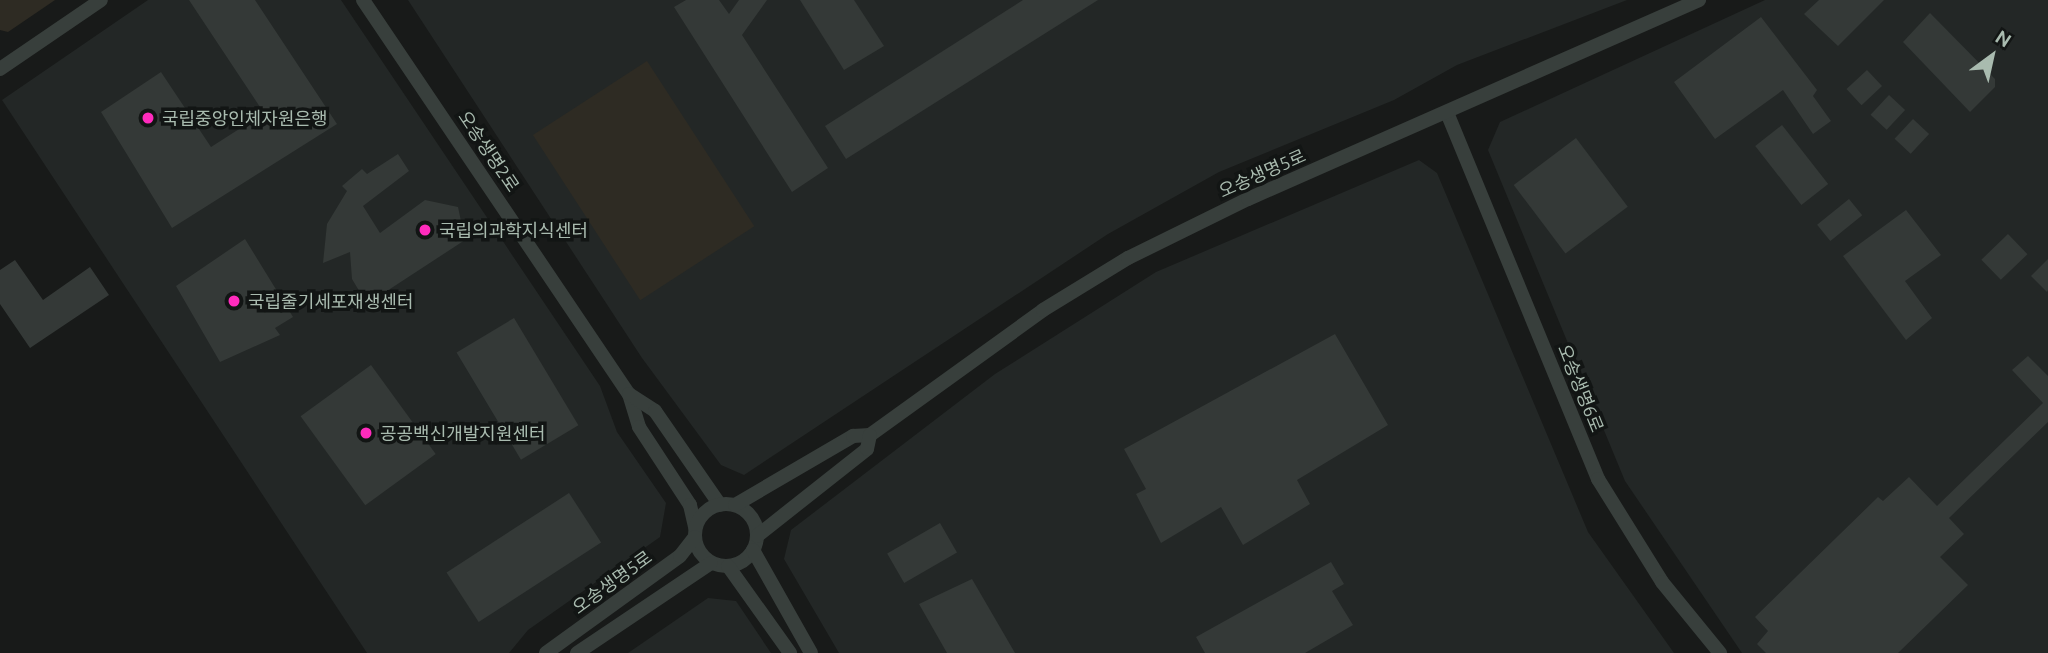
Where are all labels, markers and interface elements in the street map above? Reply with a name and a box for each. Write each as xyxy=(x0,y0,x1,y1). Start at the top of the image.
north arrow xyxy=(1957,21,2027,91)
text: N xyxy=(1991,25,2015,51)
street label: 오송생명2로 xyxy=(454,106,524,196)
place label: 국립중앙인체자원은행 xyxy=(162,107,328,129)
marker: 국립중앙인체자원은행 xyxy=(140,110,156,126)
street label: 오송생명5로 xyxy=(1215,144,1309,202)
place label: 국립의과학지식센터 xyxy=(439,219,588,241)
marker: 국립의과학지식센터 xyxy=(417,222,433,238)
place label: 국립줄기세포재생센터 xyxy=(248,290,414,312)
marker: 국립줄기세포재생센터 xyxy=(226,293,242,309)
street label: 오송생명6로 xyxy=(1554,341,1608,435)
place label: 공공백신개발지원센터 xyxy=(380,422,546,444)
marker: 공공백신개발지원센터 xyxy=(358,425,374,441)
street label: 오송생명5로 xyxy=(568,546,656,618)

